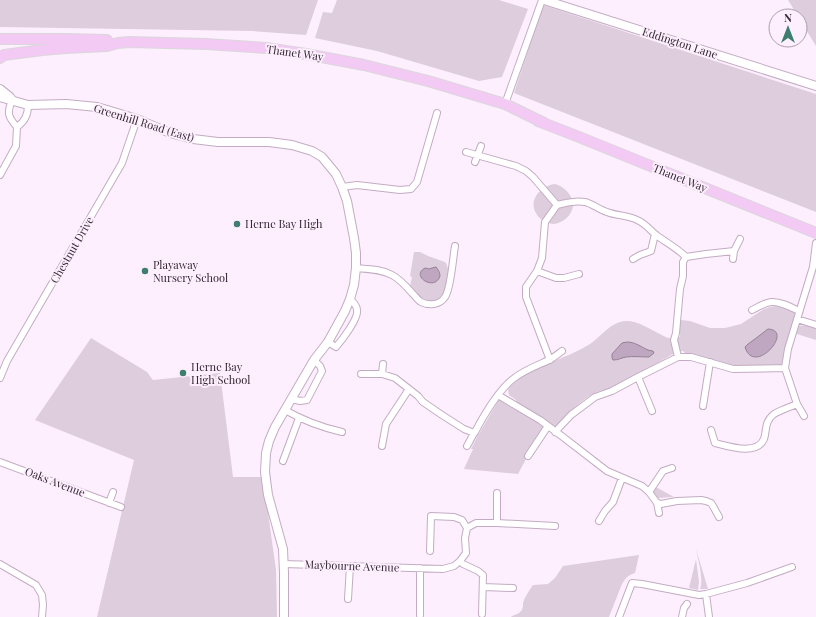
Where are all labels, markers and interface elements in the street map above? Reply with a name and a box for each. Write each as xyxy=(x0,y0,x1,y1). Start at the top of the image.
north arrow xyxy=(768,8,808,48)
text: N xyxy=(784,10,792,25)
street label: Eddington Lane xyxy=(641,23,720,62)
street label: Thanet Way xyxy=(266,41,325,64)
street label: Greenhill Road (East) xyxy=(92,100,196,145)
street label: Thanet Way xyxy=(651,160,710,195)
street label: Chestnut Drive xyxy=(46,213,97,286)
place label: Herne Bay High xyxy=(245,216,323,231)
marker: Herne Bay High xyxy=(232,219,242,229)
place label: Playaway Nursery School xyxy=(153,257,228,285)
marker: Playaway Nursery School xyxy=(140,266,150,276)
place label: Herne Bay High School xyxy=(191,359,250,387)
marker: Herne Bay High School xyxy=(178,368,188,378)
street label: Oaks Avenue xyxy=(23,463,88,500)
street label: Maybourne Avenue xyxy=(304,556,400,575)

